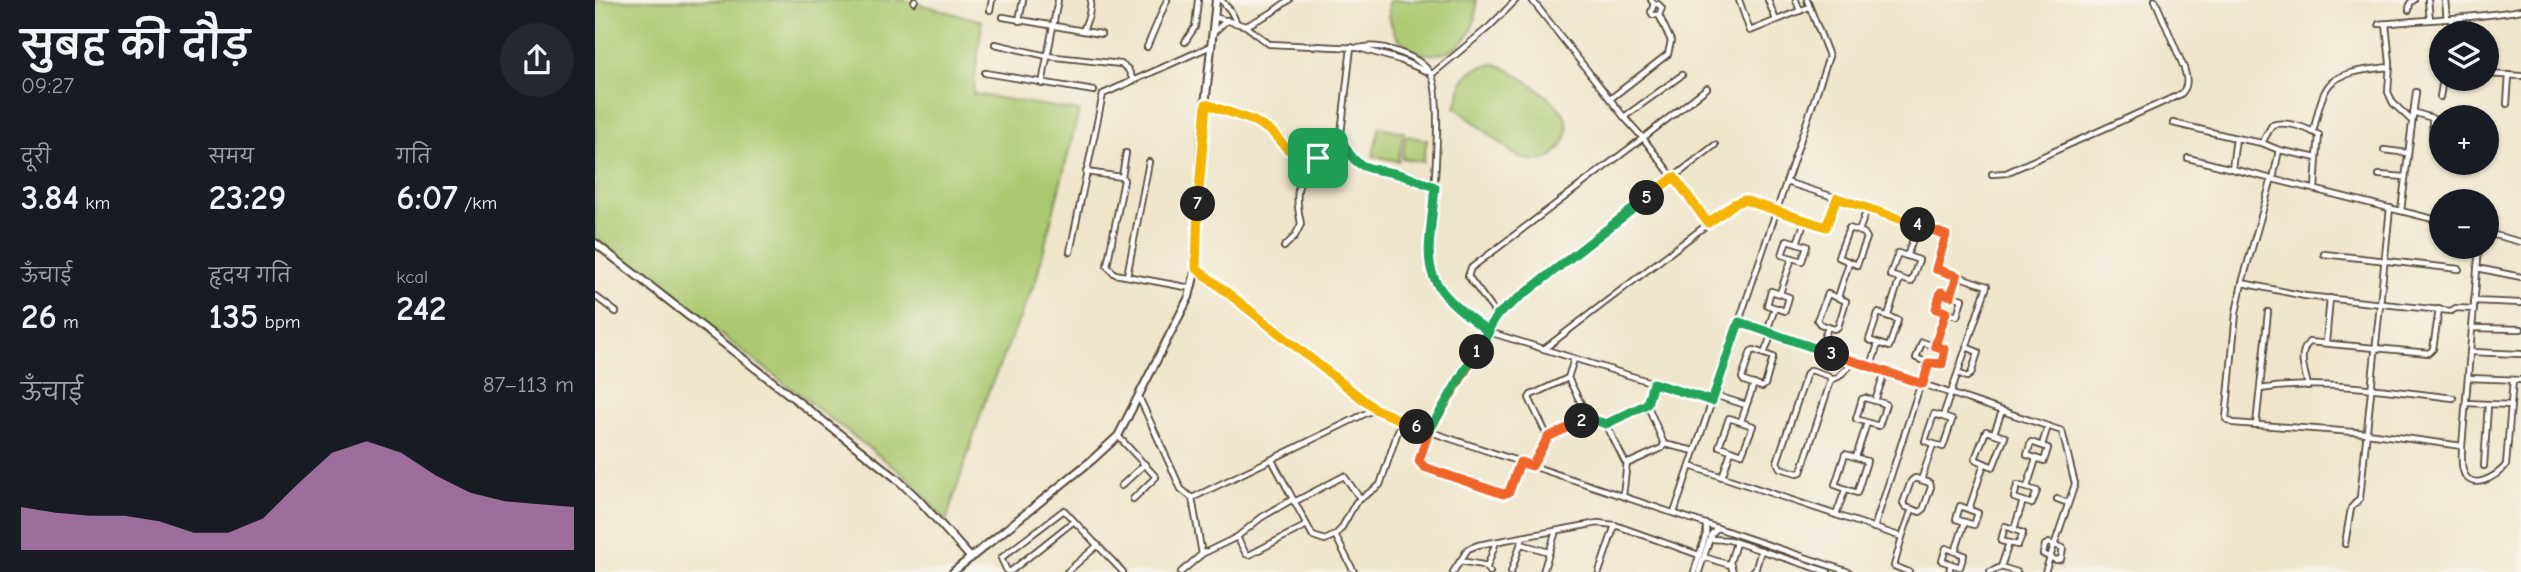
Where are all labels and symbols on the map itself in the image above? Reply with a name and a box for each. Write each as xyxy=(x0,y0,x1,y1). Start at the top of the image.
pin xyxy=(1288,128,1348,188)
pin: 5 xyxy=(1629,180,1665,216)
pin: 7 xyxy=(1181,186,1215,222)
pin: 4 xyxy=(1901,208,1935,243)
pin: 1 xyxy=(1459,334,1495,370)
pin: 3 xyxy=(1815,336,1849,372)
pin: 2 xyxy=(1565,404,1599,438)
pin: 6 xyxy=(1399,410,1435,444)

